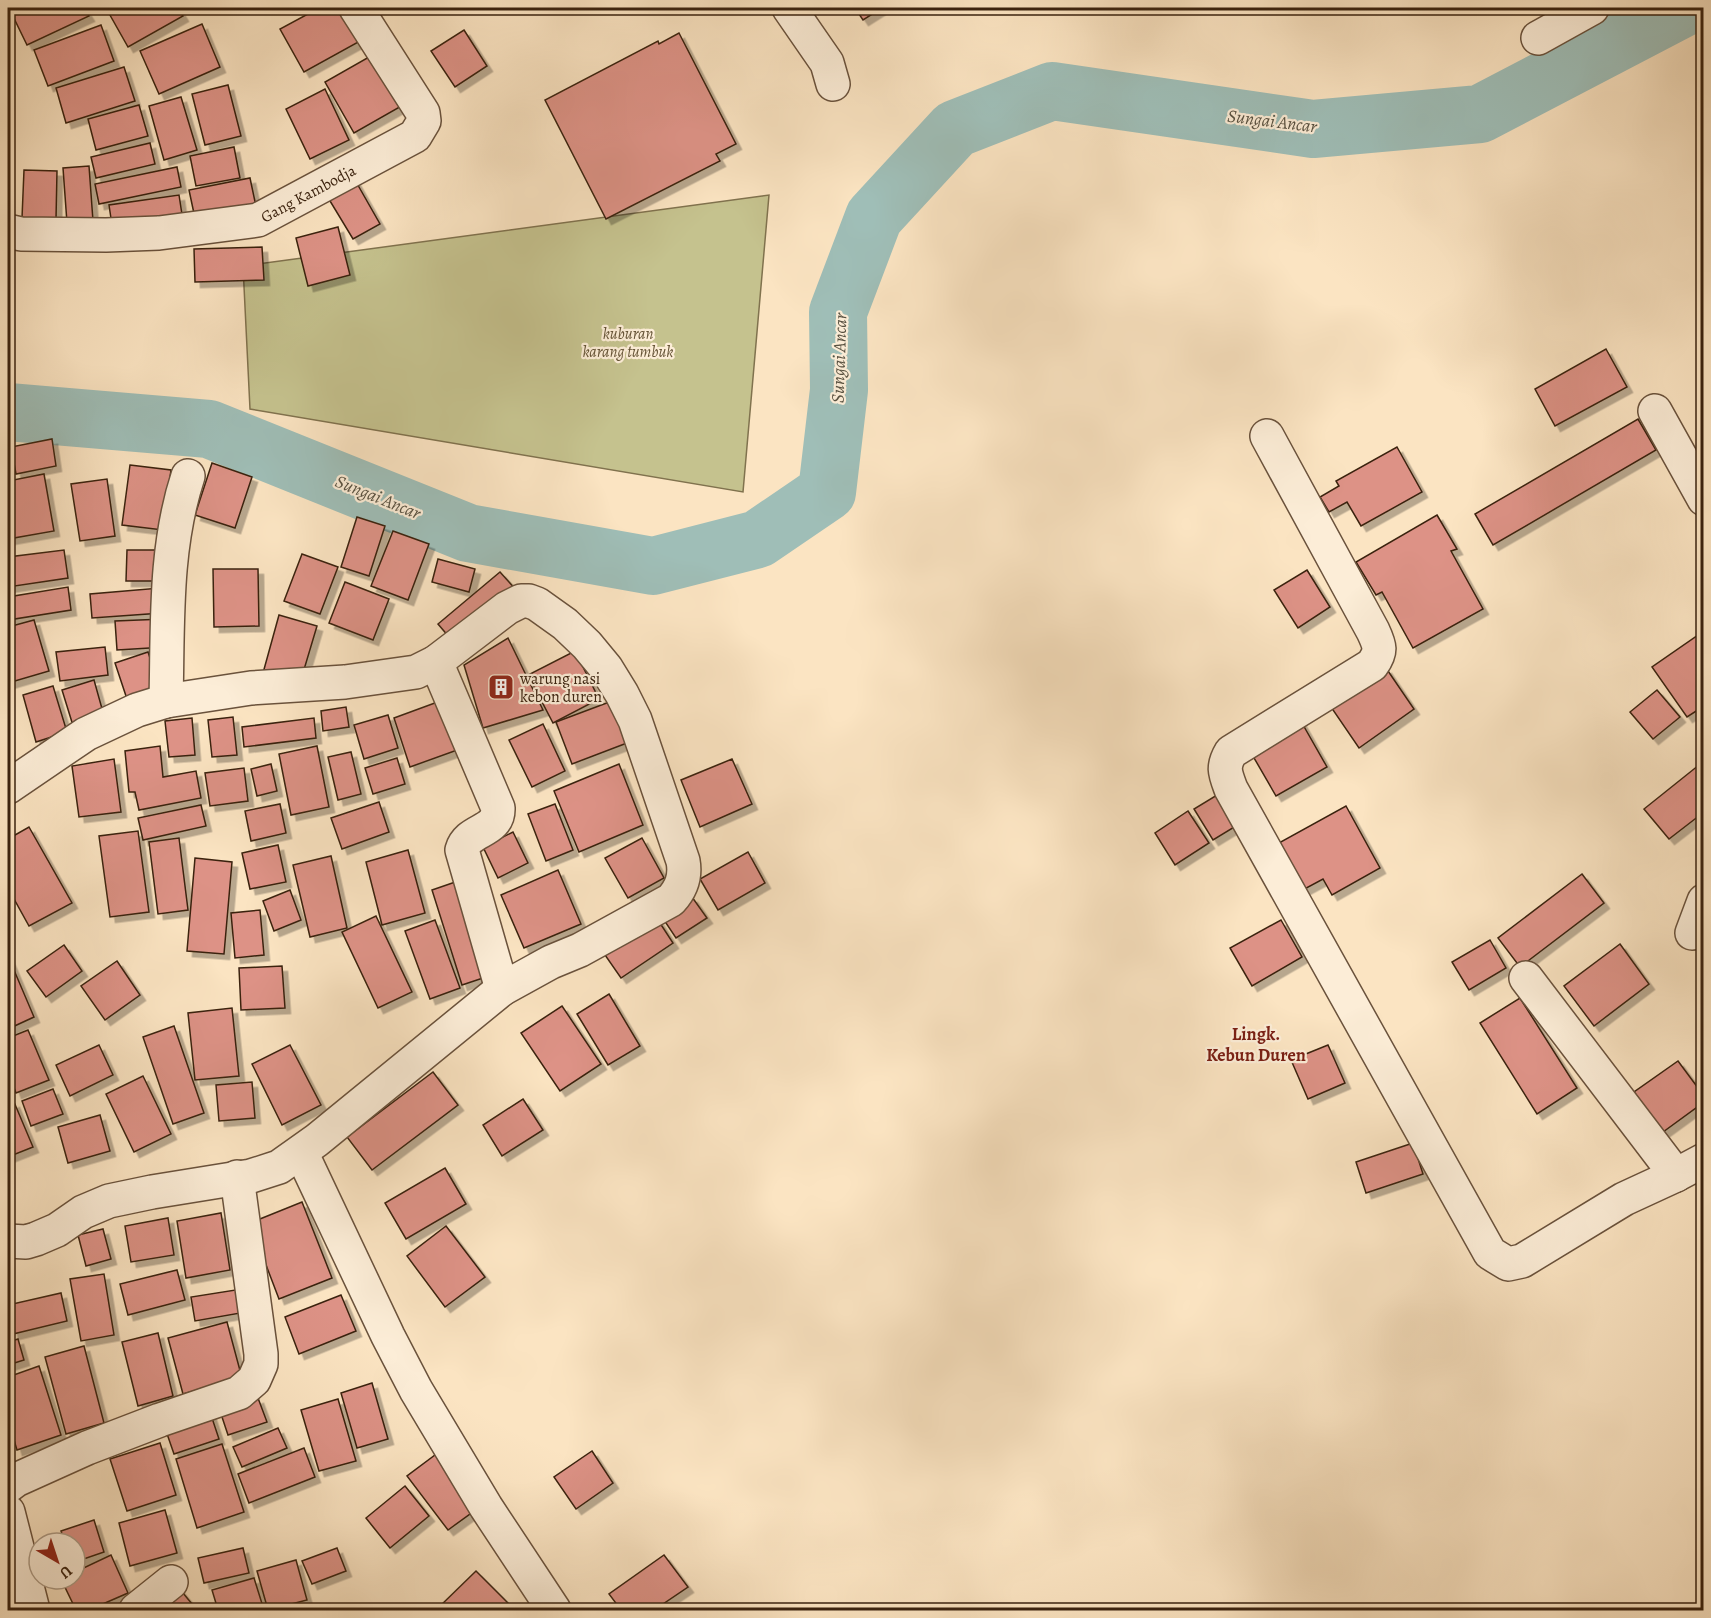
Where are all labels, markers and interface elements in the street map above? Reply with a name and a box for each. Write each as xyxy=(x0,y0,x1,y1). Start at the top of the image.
water label: Sungai Ancar xyxy=(1226,104,1319,138)
street label: Gang Kambodja xyxy=(257,159,360,228)
water label: Sungai Ancar xyxy=(825,312,853,403)
park label: kuburan karang tumbuk xyxy=(582,323,674,363)
water label: Sungai Ancar xyxy=(332,469,425,525)
place label: warung nasi kebon duren xyxy=(519,668,602,708)
building icon: warung nasi kebon duren xyxy=(486,672,516,702)
district label: Lingk. Kebun Duren xyxy=(1206,1022,1306,1067)
north arrow xyxy=(27,1531,87,1591)
text: U xyxy=(54,1560,77,1584)

